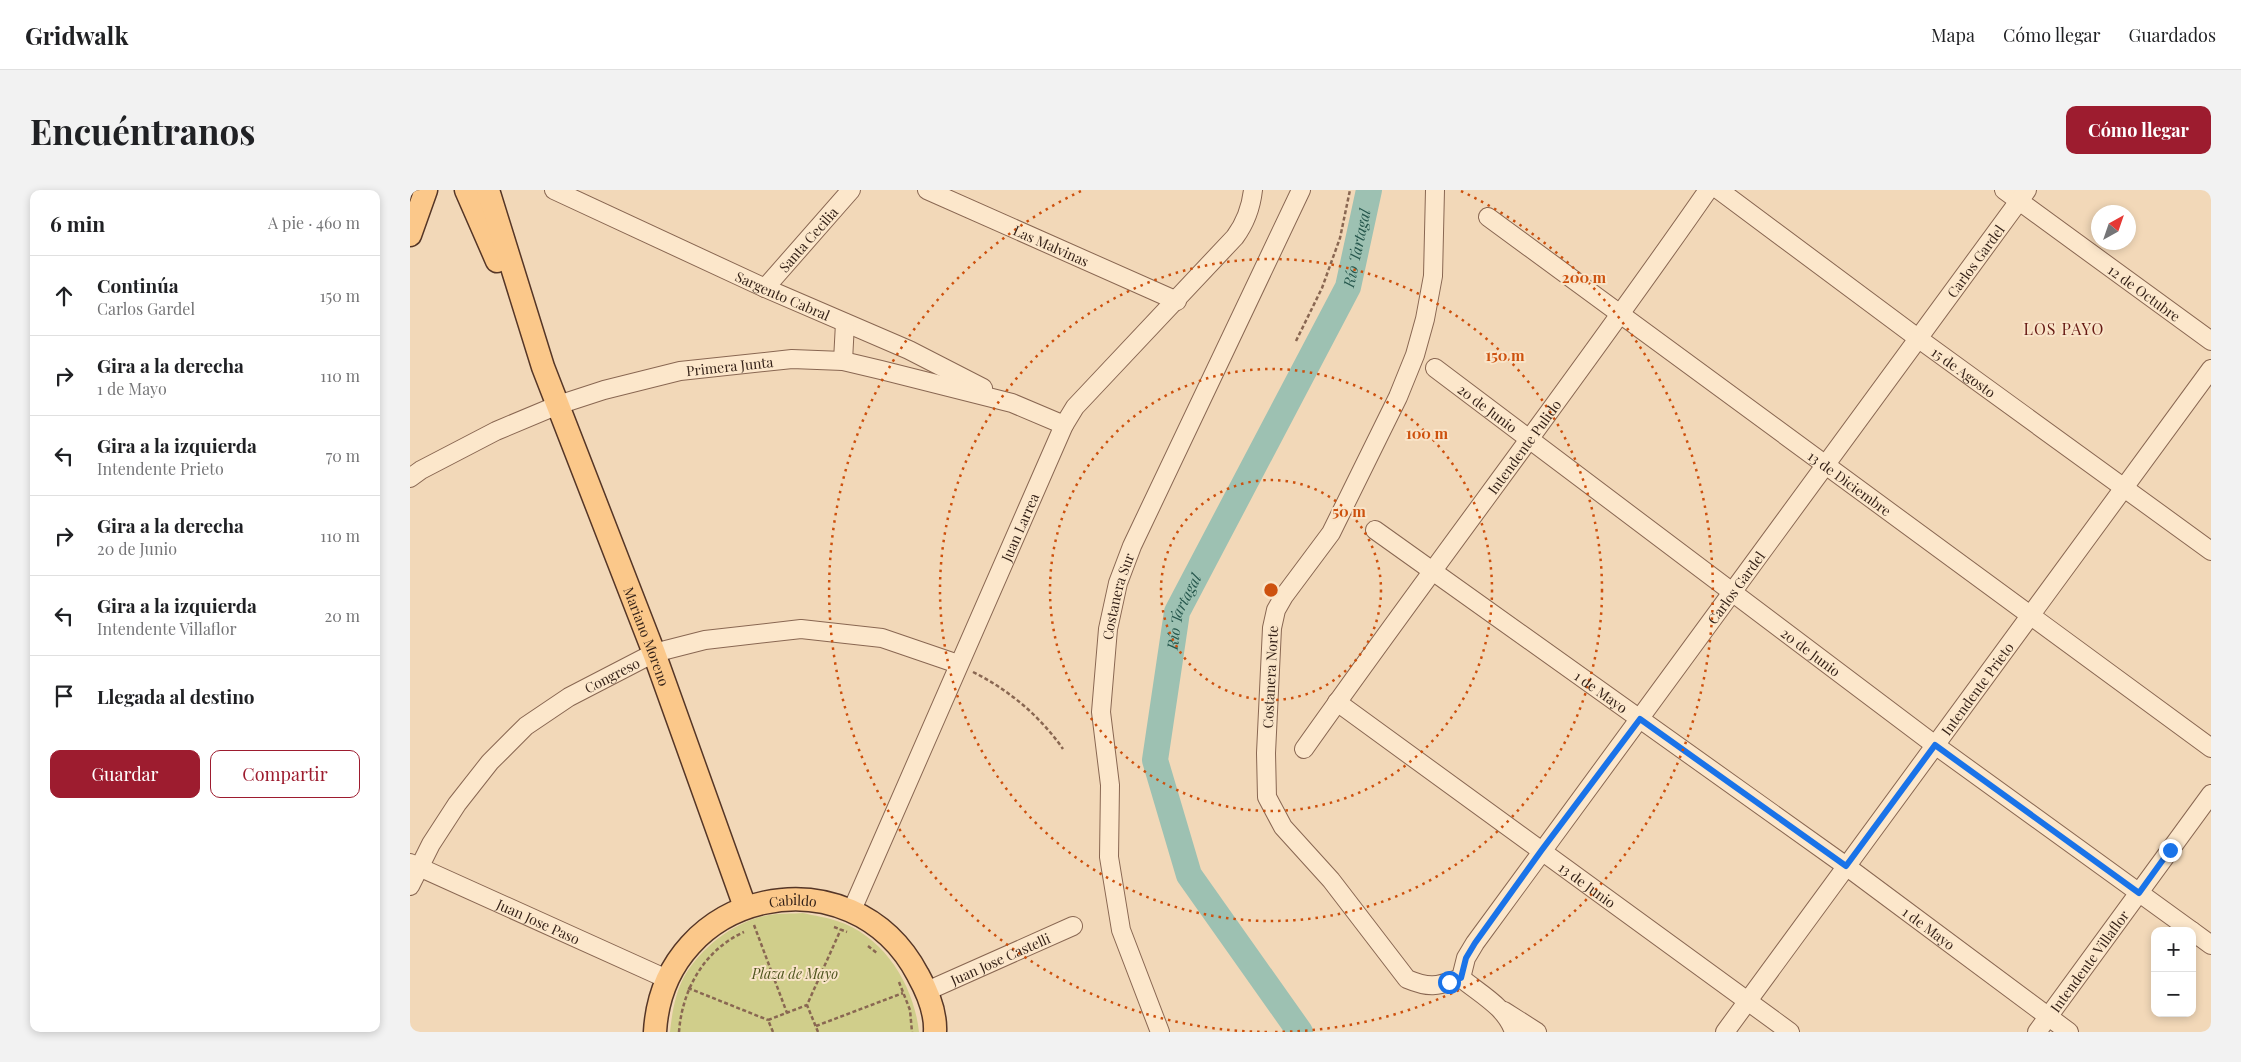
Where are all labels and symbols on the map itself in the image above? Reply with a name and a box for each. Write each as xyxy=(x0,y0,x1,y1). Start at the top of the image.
street label: Santa Cecilia xyxy=(774,202,842,276)
north arrow xyxy=(2091,205,2136,250)
water label: Río Tartagal xyxy=(1338,206,1375,290)
street label: Las Malvinas xyxy=(1011,220,1092,270)
street label: Carlos Gardel xyxy=(1942,221,2008,301)
street label: 12 de Octubre xyxy=(2104,260,2185,325)
street label: Sargento Cabral xyxy=(733,266,833,324)
text: 200 m xyxy=(1562,267,1607,287)
district label: LOS PAYO xyxy=(2024,318,2104,339)
street label: 15 de Agosto xyxy=(1928,342,2000,402)
text: 150 m xyxy=(1485,345,1525,365)
street label: Primera Junta xyxy=(685,352,774,380)
street label: 20 de Junio xyxy=(1454,379,1522,437)
street label: Intendente Pulido xyxy=(1483,395,1565,498)
text: 100 m xyxy=(1406,423,1449,443)
street label: 13 de Diciembre xyxy=(1804,446,1895,520)
street label: Juan Larrea xyxy=(996,490,1043,565)
text: 50 m xyxy=(1332,501,1366,521)
street label: Carlos Gardel xyxy=(1703,547,1769,628)
street label: Costanera Sur xyxy=(1098,549,1138,641)
water label: Río Tartagal xyxy=(1161,569,1206,652)
centre of rings xyxy=(1262,581,1280,599)
street label: Mariano Moreno xyxy=(620,584,675,689)
street label: 20 de Junio xyxy=(1777,623,1845,680)
street label: Costanera Norte xyxy=(1258,625,1282,729)
street label: Intendente Prieto xyxy=(1936,638,2018,739)
street label: Congreso xyxy=(581,653,643,697)
street label: 1 de Mayo xyxy=(1571,666,1632,717)
route end xyxy=(2159,839,2182,862)
street label: 13 de Junio xyxy=(1555,857,1620,912)
street label: Cabildo xyxy=(767,890,818,911)
street label: Juan Jose Paso xyxy=(493,894,583,948)
street label: 1 de Mayo xyxy=(1899,902,1959,954)
street label: Intendente Villaflor xyxy=(2045,905,2133,1016)
street label: Juan Jose Castelli xyxy=(946,928,1053,989)
park label: Plaza de Mayo xyxy=(751,964,838,983)
route start xyxy=(1438,971,1461,994)

